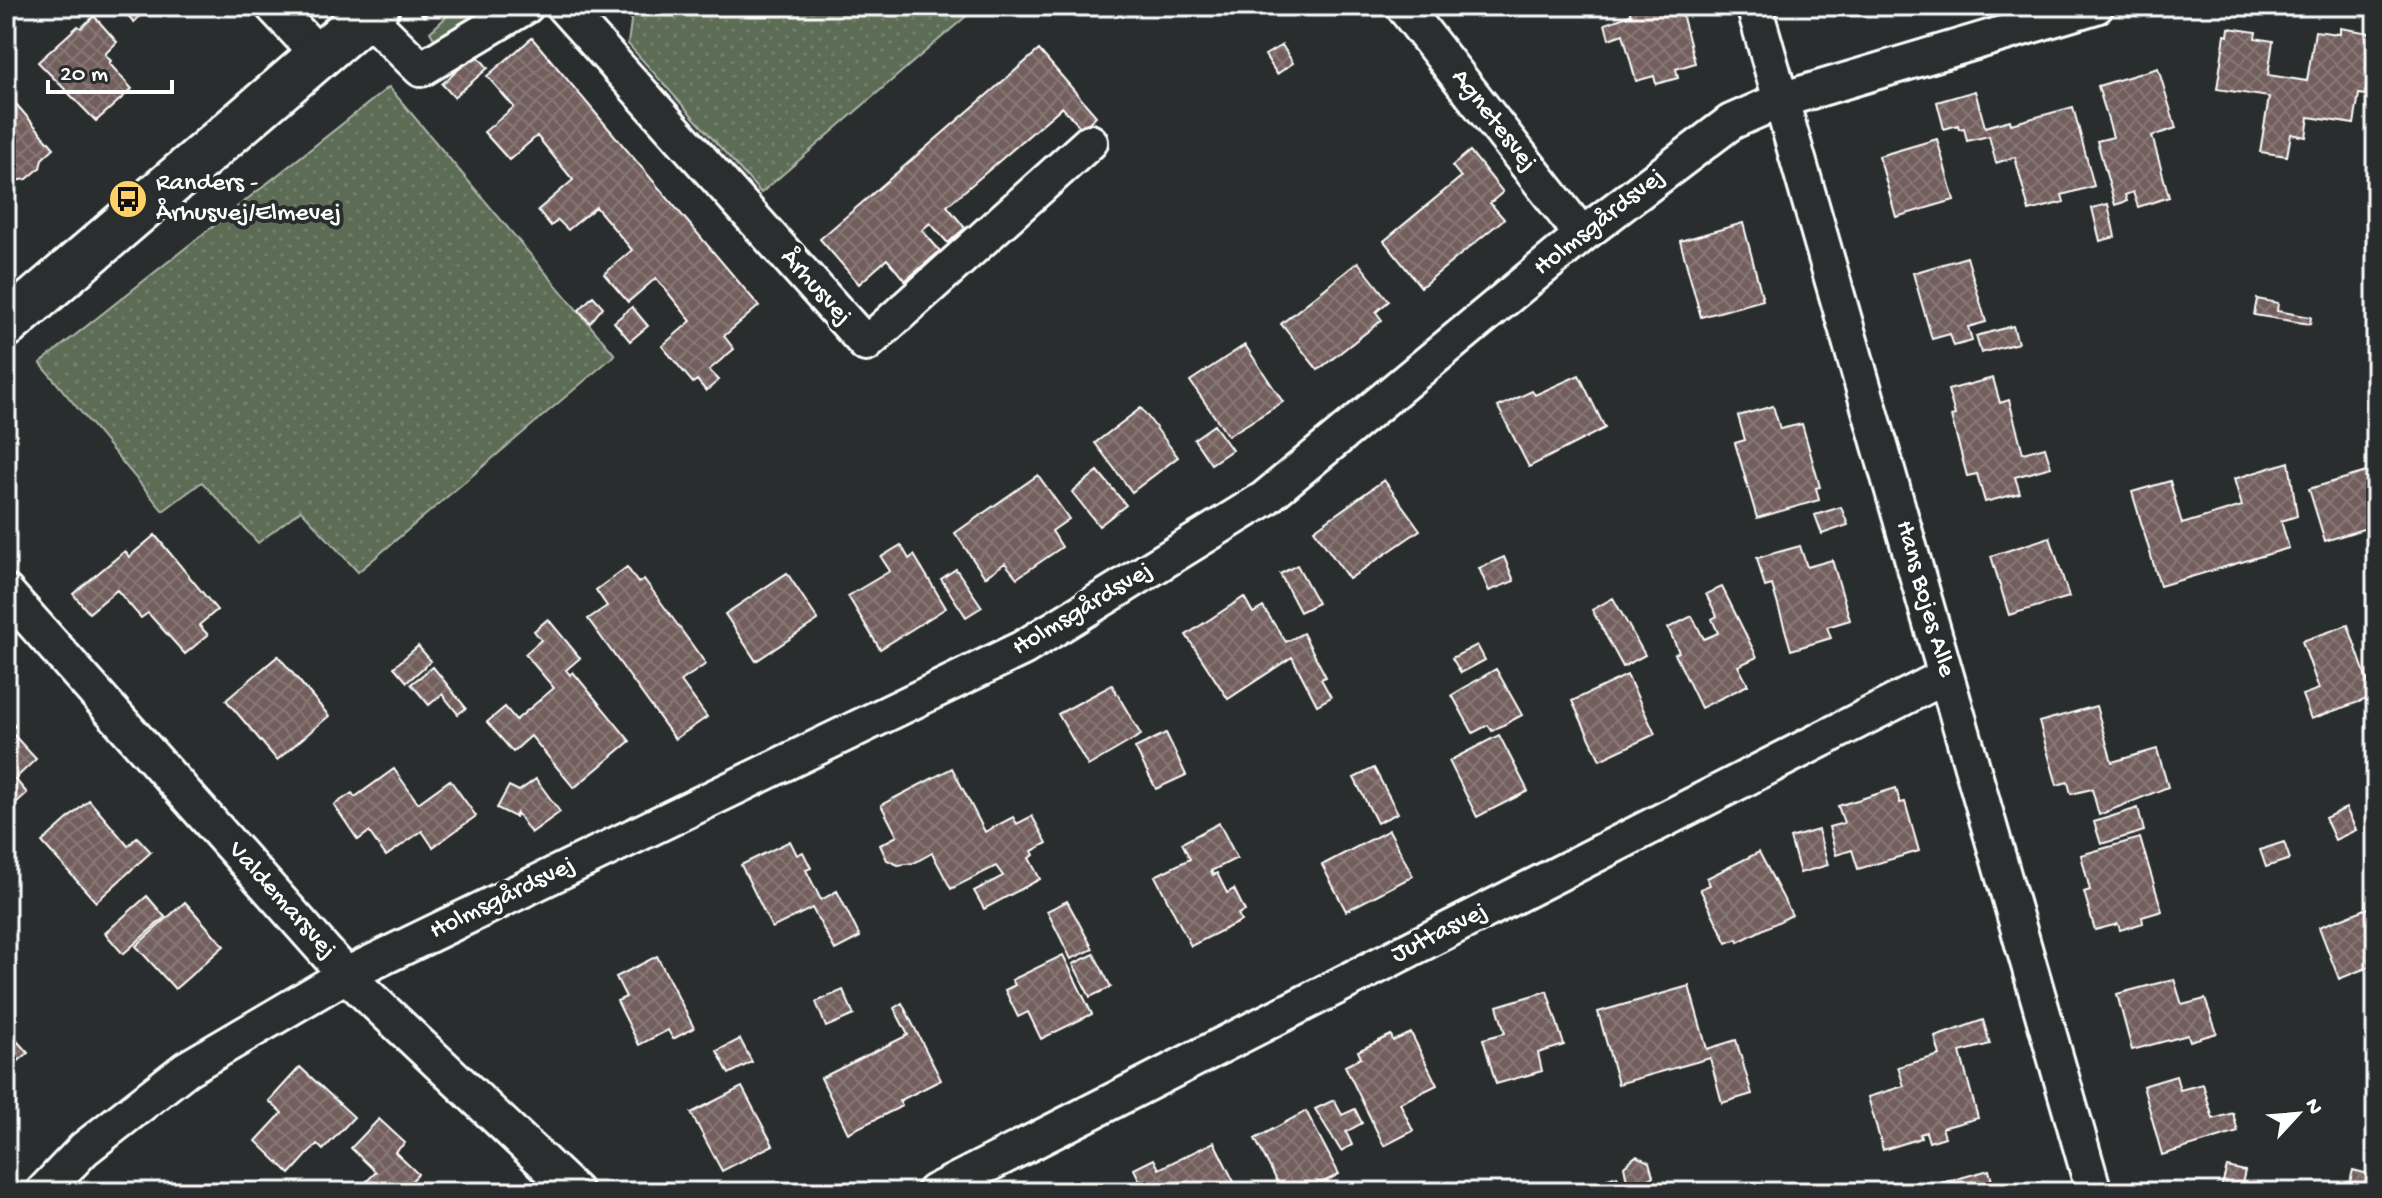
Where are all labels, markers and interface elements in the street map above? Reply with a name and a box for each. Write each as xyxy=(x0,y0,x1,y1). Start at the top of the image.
scale bar xyxy=(48,44,172,94)
text: 20 m xyxy=(60,61,108,90)
street label: Agnetesvej xyxy=(1443,63,1543,179)
street label: Holmsgårdsvej xyxy=(1528,162,1672,284)
place label: Randers - Århusvej/Elmevej xyxy=(156,169,341,230)
bus stop icon: Randers - Århusvej/Elmevej xyxy=(107,178,149,220)
street label: Århusvej xyxy=(772,243,858,333)
street label: Hans Bojes Alle xyxy=(1887,517,1961,681)
street label: Holmsgårdsvej xyxy=(1007,556,1159,664)
street label: Valdemarsvej xyxy=(219,835,342,966)
street label: Holmsgårdsvej xyxy=(425,850,581,948)
street label: Juttasvej xyxy=(1387,897,1493,971)
north arrow xyxy=(2258,1074,2338,1154)
text: N xyxy=(2298,1095,2327,1119)

